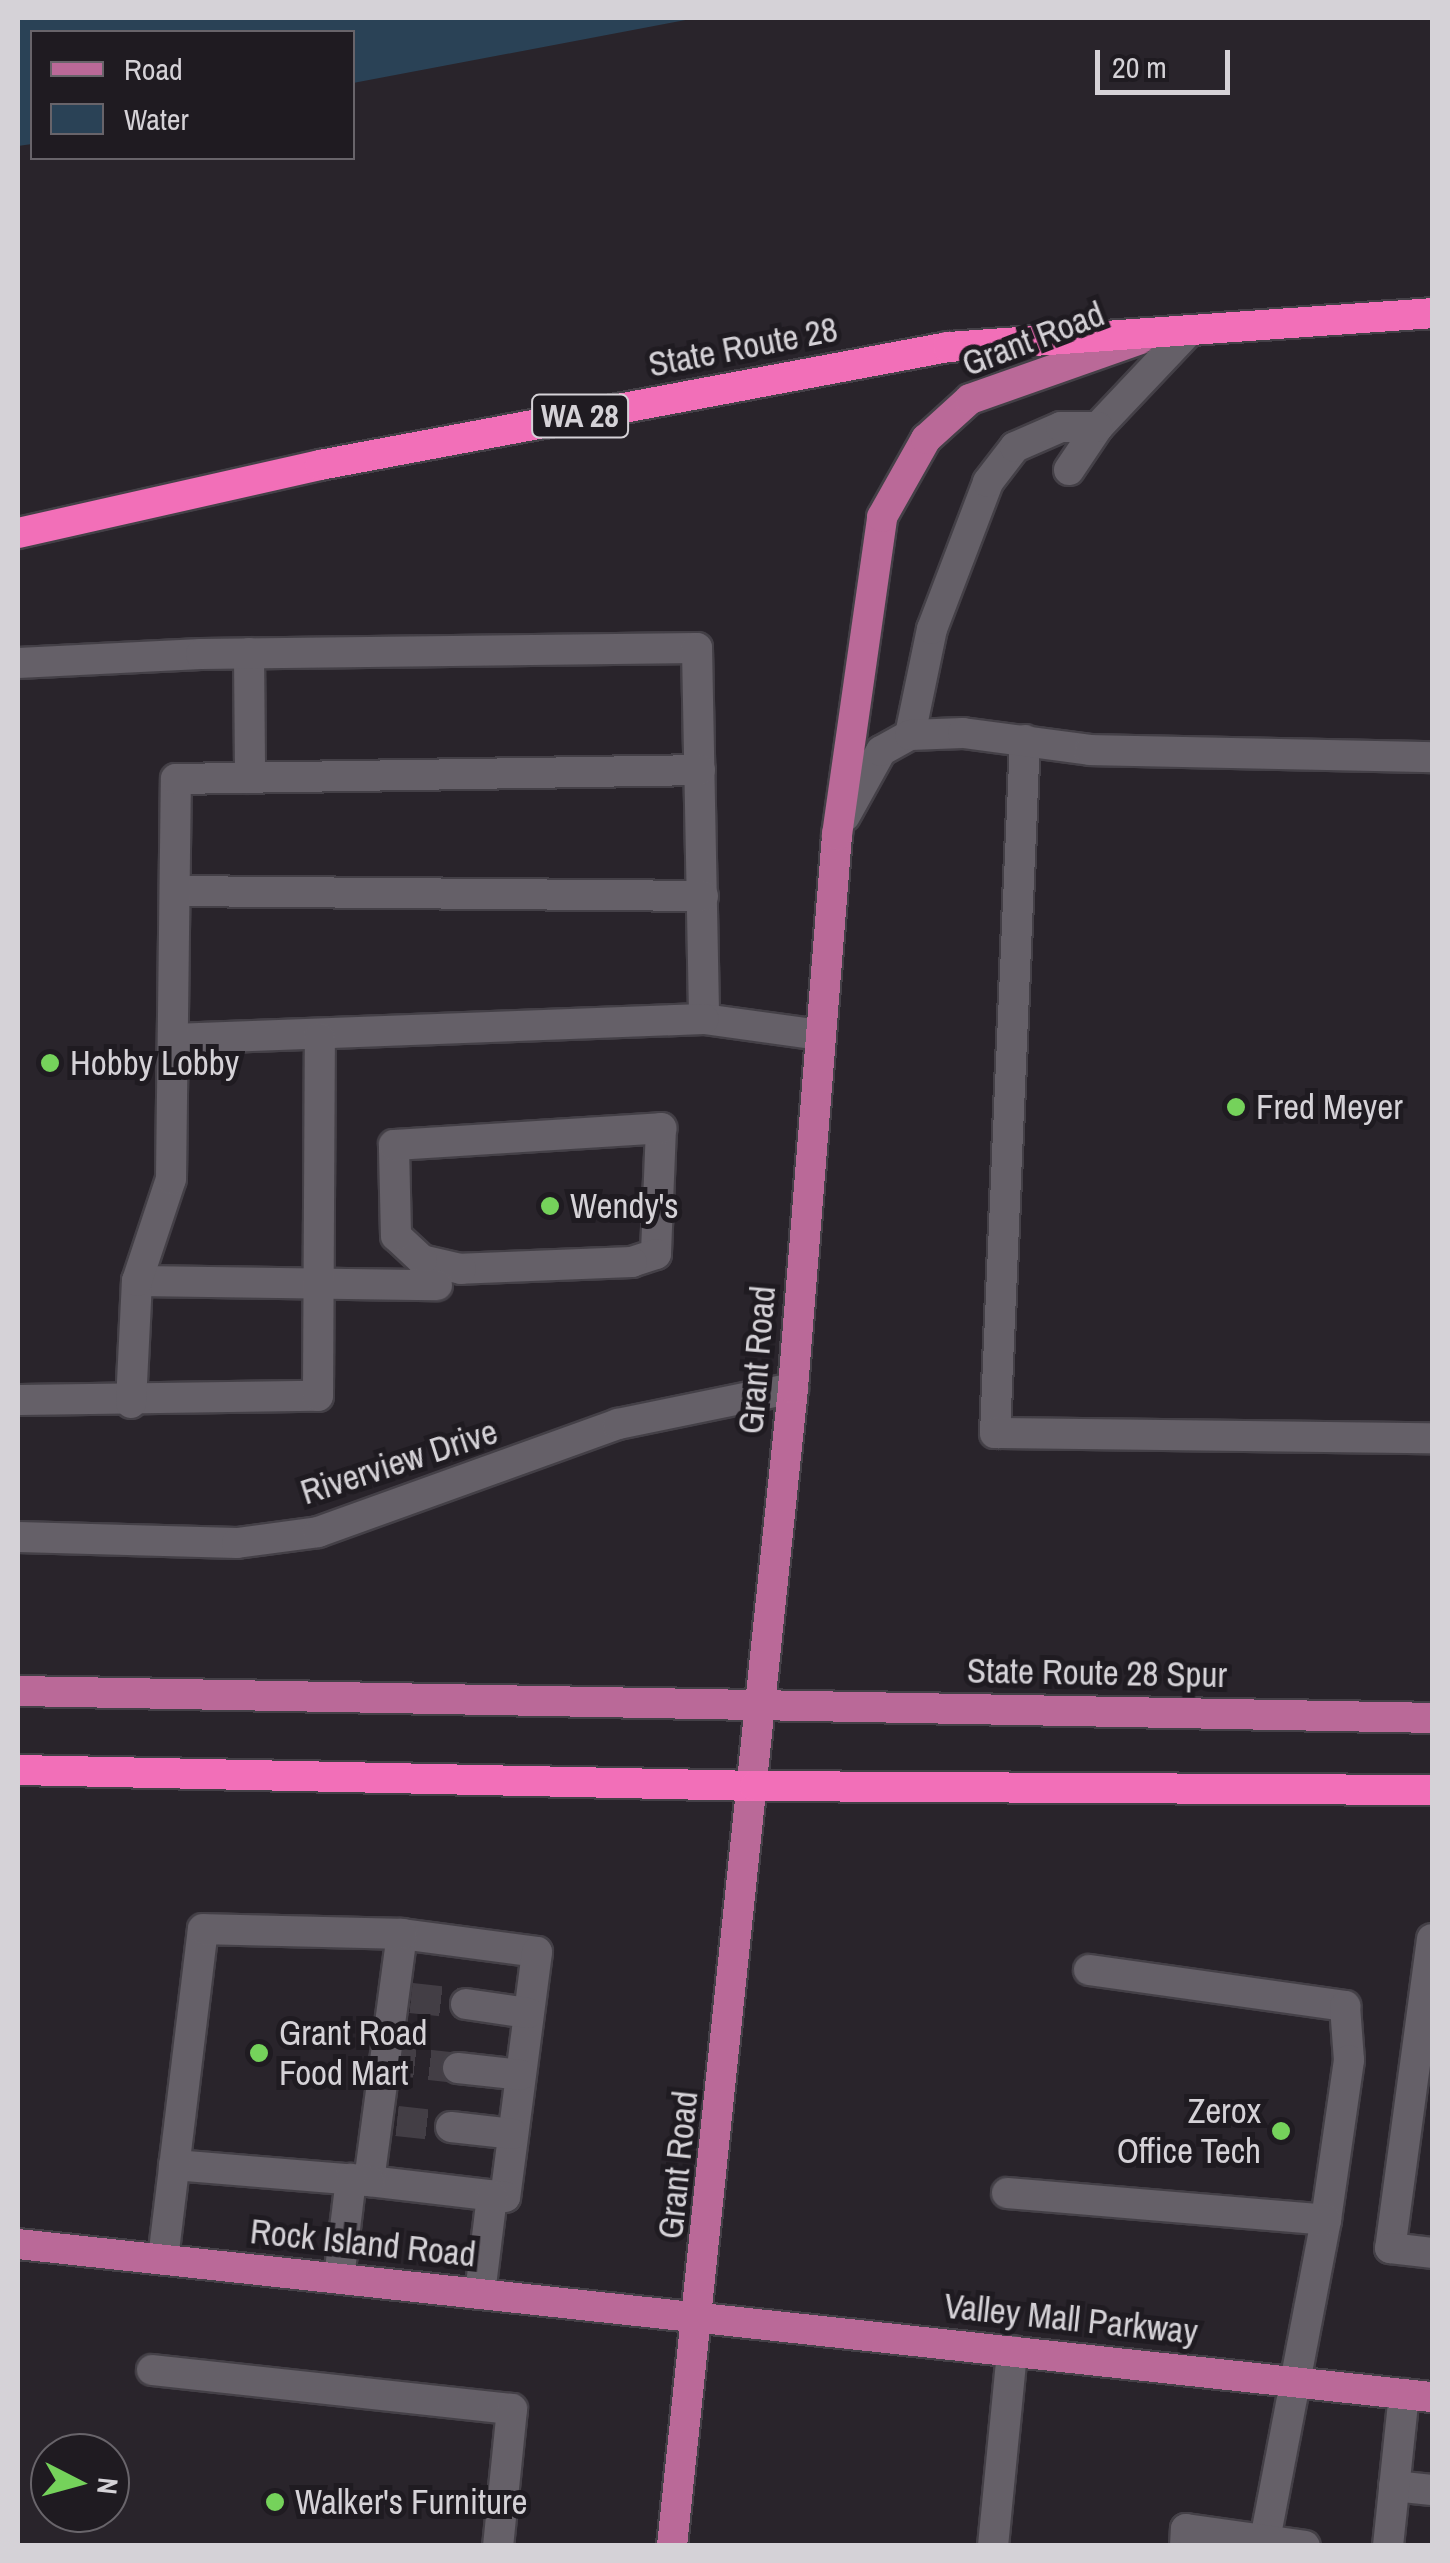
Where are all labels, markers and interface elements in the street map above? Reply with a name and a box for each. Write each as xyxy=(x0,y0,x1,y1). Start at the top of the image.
legend xyxy=(30,30,355,160)
scale bar xyxy=(1100,30,1235,92)
text: 20 m xyxy=(1112,47,1167,87)
text: Road xyxy=(124,49,183,89)
text: Water xyxy=(124,99,189,139)
street label: Grant Road xyxy=(956,293,1110,385)
street label: State Route 28 xyxy=(645,308,841,386)
road number: WA 28 xyxy=(530,389,630,443)
place label: Hobby Lobby xyxy=(70,1042,239,1084)
marker: Hobby Lobby xyxy=(39,1052,61,1074)
place label: Fred Meyer xyxy=(1256,1086,1403,1128)
marker: Fred Meyer xyxy=(1225,1096,1247,1118)
place label: Wendy's xyxy=(570,1185,679,1227)
marker: Wendy's xyxy=(539,1195,561,1217)
street label: Grant Road xyxy=(730,1284,784,1436)
street label: Riverview Drive xyxy=(295,1410,503,1514)
street label: State Route 28 Spur xyxy=(967,1650,1227,1696)
place label: Grant Road Food Mart xyxy=(279,2012,427,2094)
marker: Grant Road Food Mart xyxy=(248,2042,270,2064)
street label: Grant Road xyxy=(649,2089,707,2241)
place label: Zerox Office Tech xyxy=(1116,2090,1261,2172)
marker: Zerox Office Tech xyxy=(1270,2120,1292,2142)
street label: Rock Island Road xyxy=(248,2210,478,2276)
street label: Valley Mall Parkway xyxy=(942,2285,1200,2353)
north arrow xyxy=(30,2433,130,2533)
text: N xyxy=(88,2476,128,2496)
place label: Walker's Furniture xyxy=(295,2481,528,2523)
marker: Walker's Furniture xyxy=(264,2491,286,2513)

